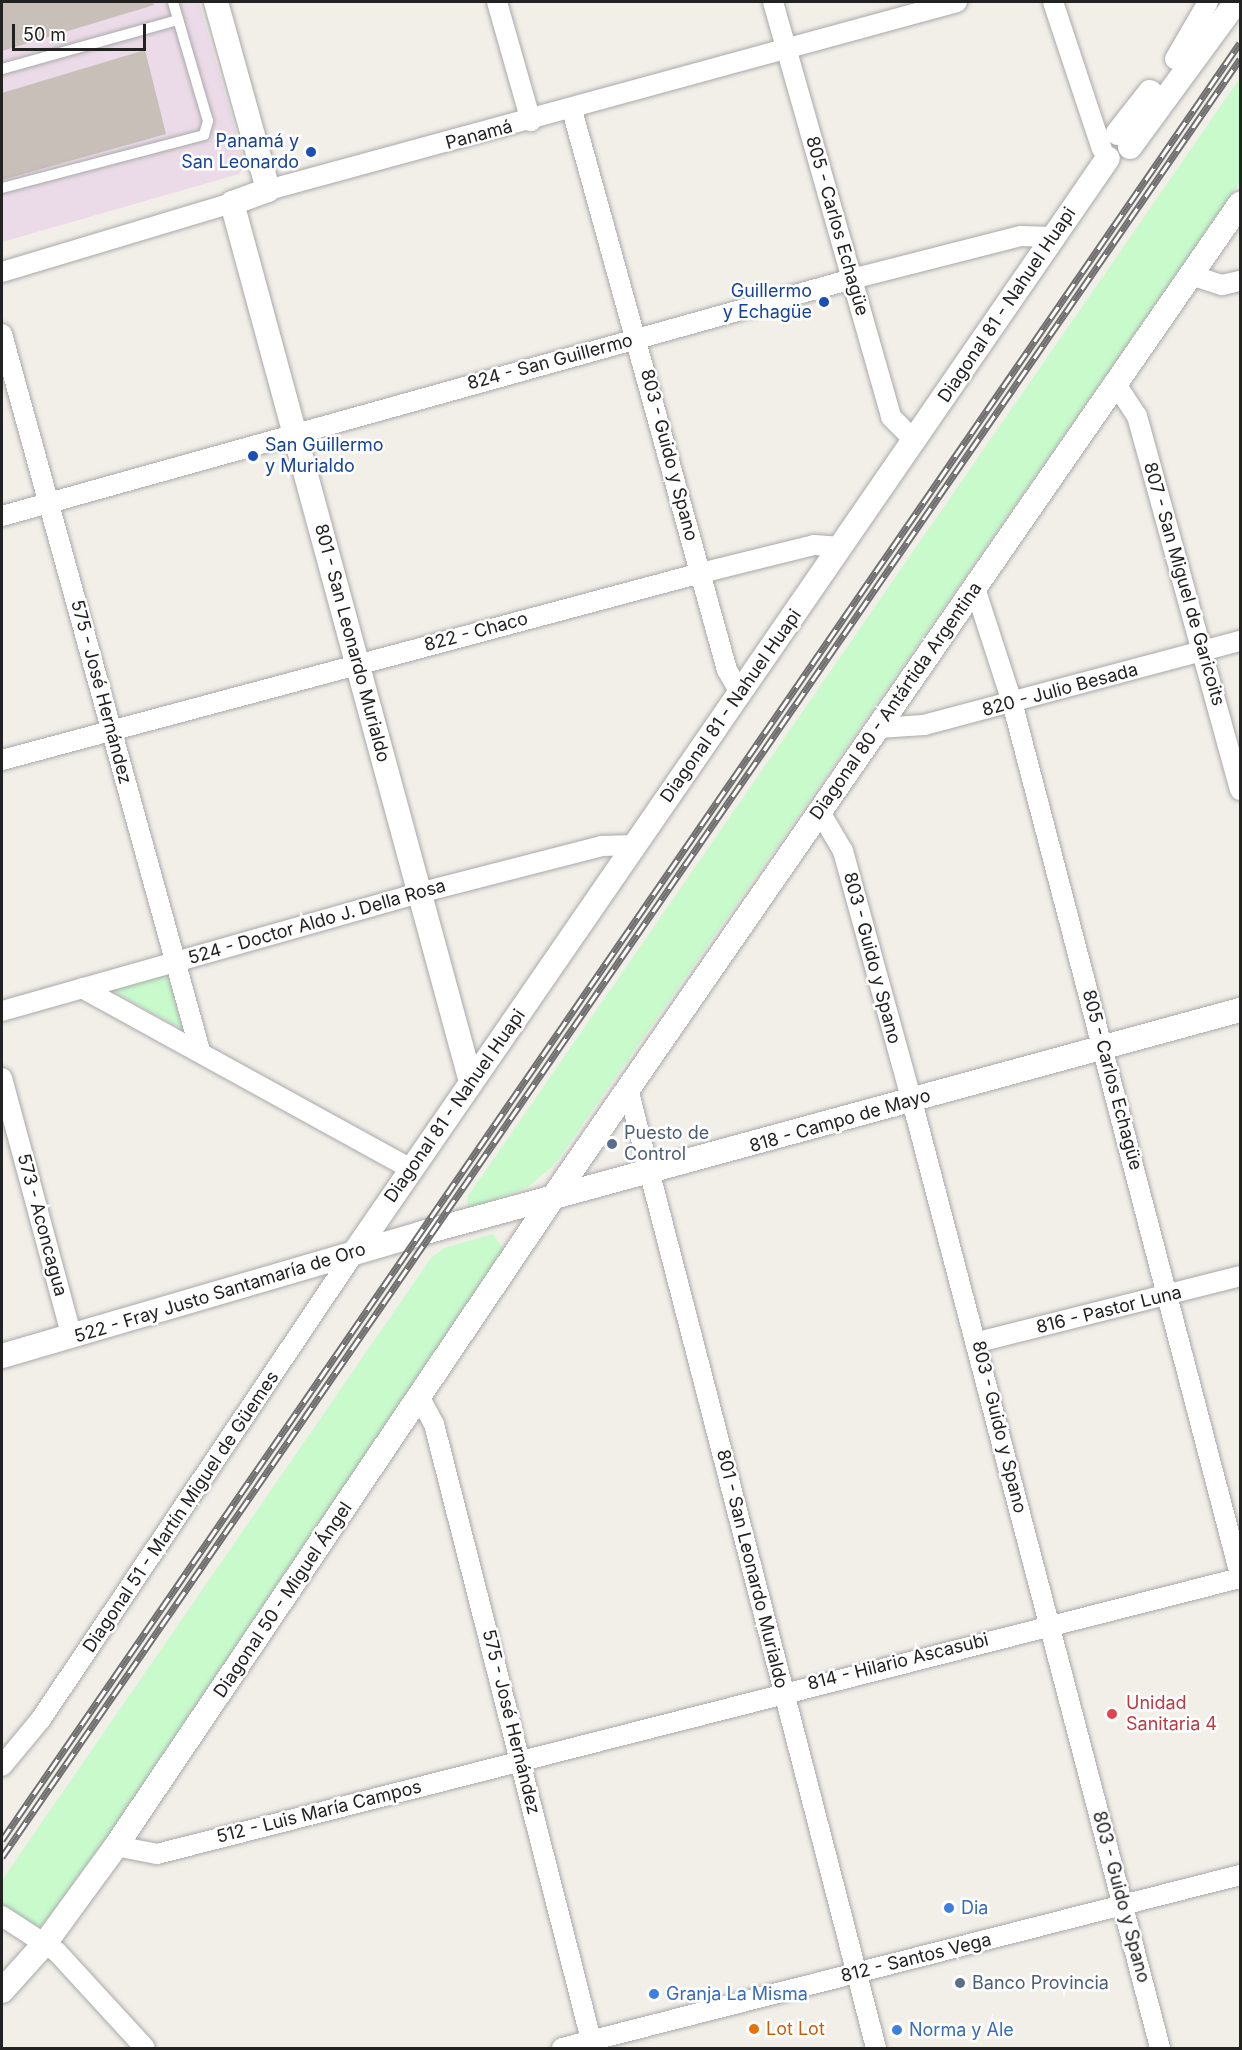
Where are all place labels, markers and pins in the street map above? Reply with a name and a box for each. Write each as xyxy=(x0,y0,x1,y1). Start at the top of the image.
place label: Panamá y San Leonardo xyxy=(181,131,299,174)
marker: Panamá y San Leonardo xyxy=(304,145,318,159)
place label: Guillermo y Echagüe xyxy=(723,281,812,324)
marker: Guillermo y Echagüe xyxy=(817,295,831,309)
place label: San Guillermo y Murialdo xyxy=(265,435,384,478)
marker: San Guillermo y Murialdo xyxy=(246,449,260,463)
place label: Puesto de Control xyxy=(624,1123,709,1166)
marker: Puesto de Control xyxy=(605,1137,619,1151)
place label: Unidad Sanitaria 4 xyxy=(1126,1693,1217,1736)
marker: Unidad Sanitaria 4 xyxy=(1103,1705,1121,1723)
place label: Dia xyxy=(961,1897,988,1919)
marker: Dia xyxy=(942,1901,956,1915)
place label: Banco Provincia xyxy=(972,1972,1109,1994)
marker: Banco Provincia xyxy=(953,1976,967,1990)
place label: Granja La Misma xyxy=(666,1983,808,2005)
marker: Granja La Misma xyxy=(647,1987,661,2001)
place label: Lot Lot xyxy=(766,2018,825,2040)
place label: Norma y Ale xyxy=(909,2019,1014,2041)
marker: Lot Lot xyxy=(747,2022,761,2036)
marker: Norma y Ale xyxy=(890,2023,904,2037)

